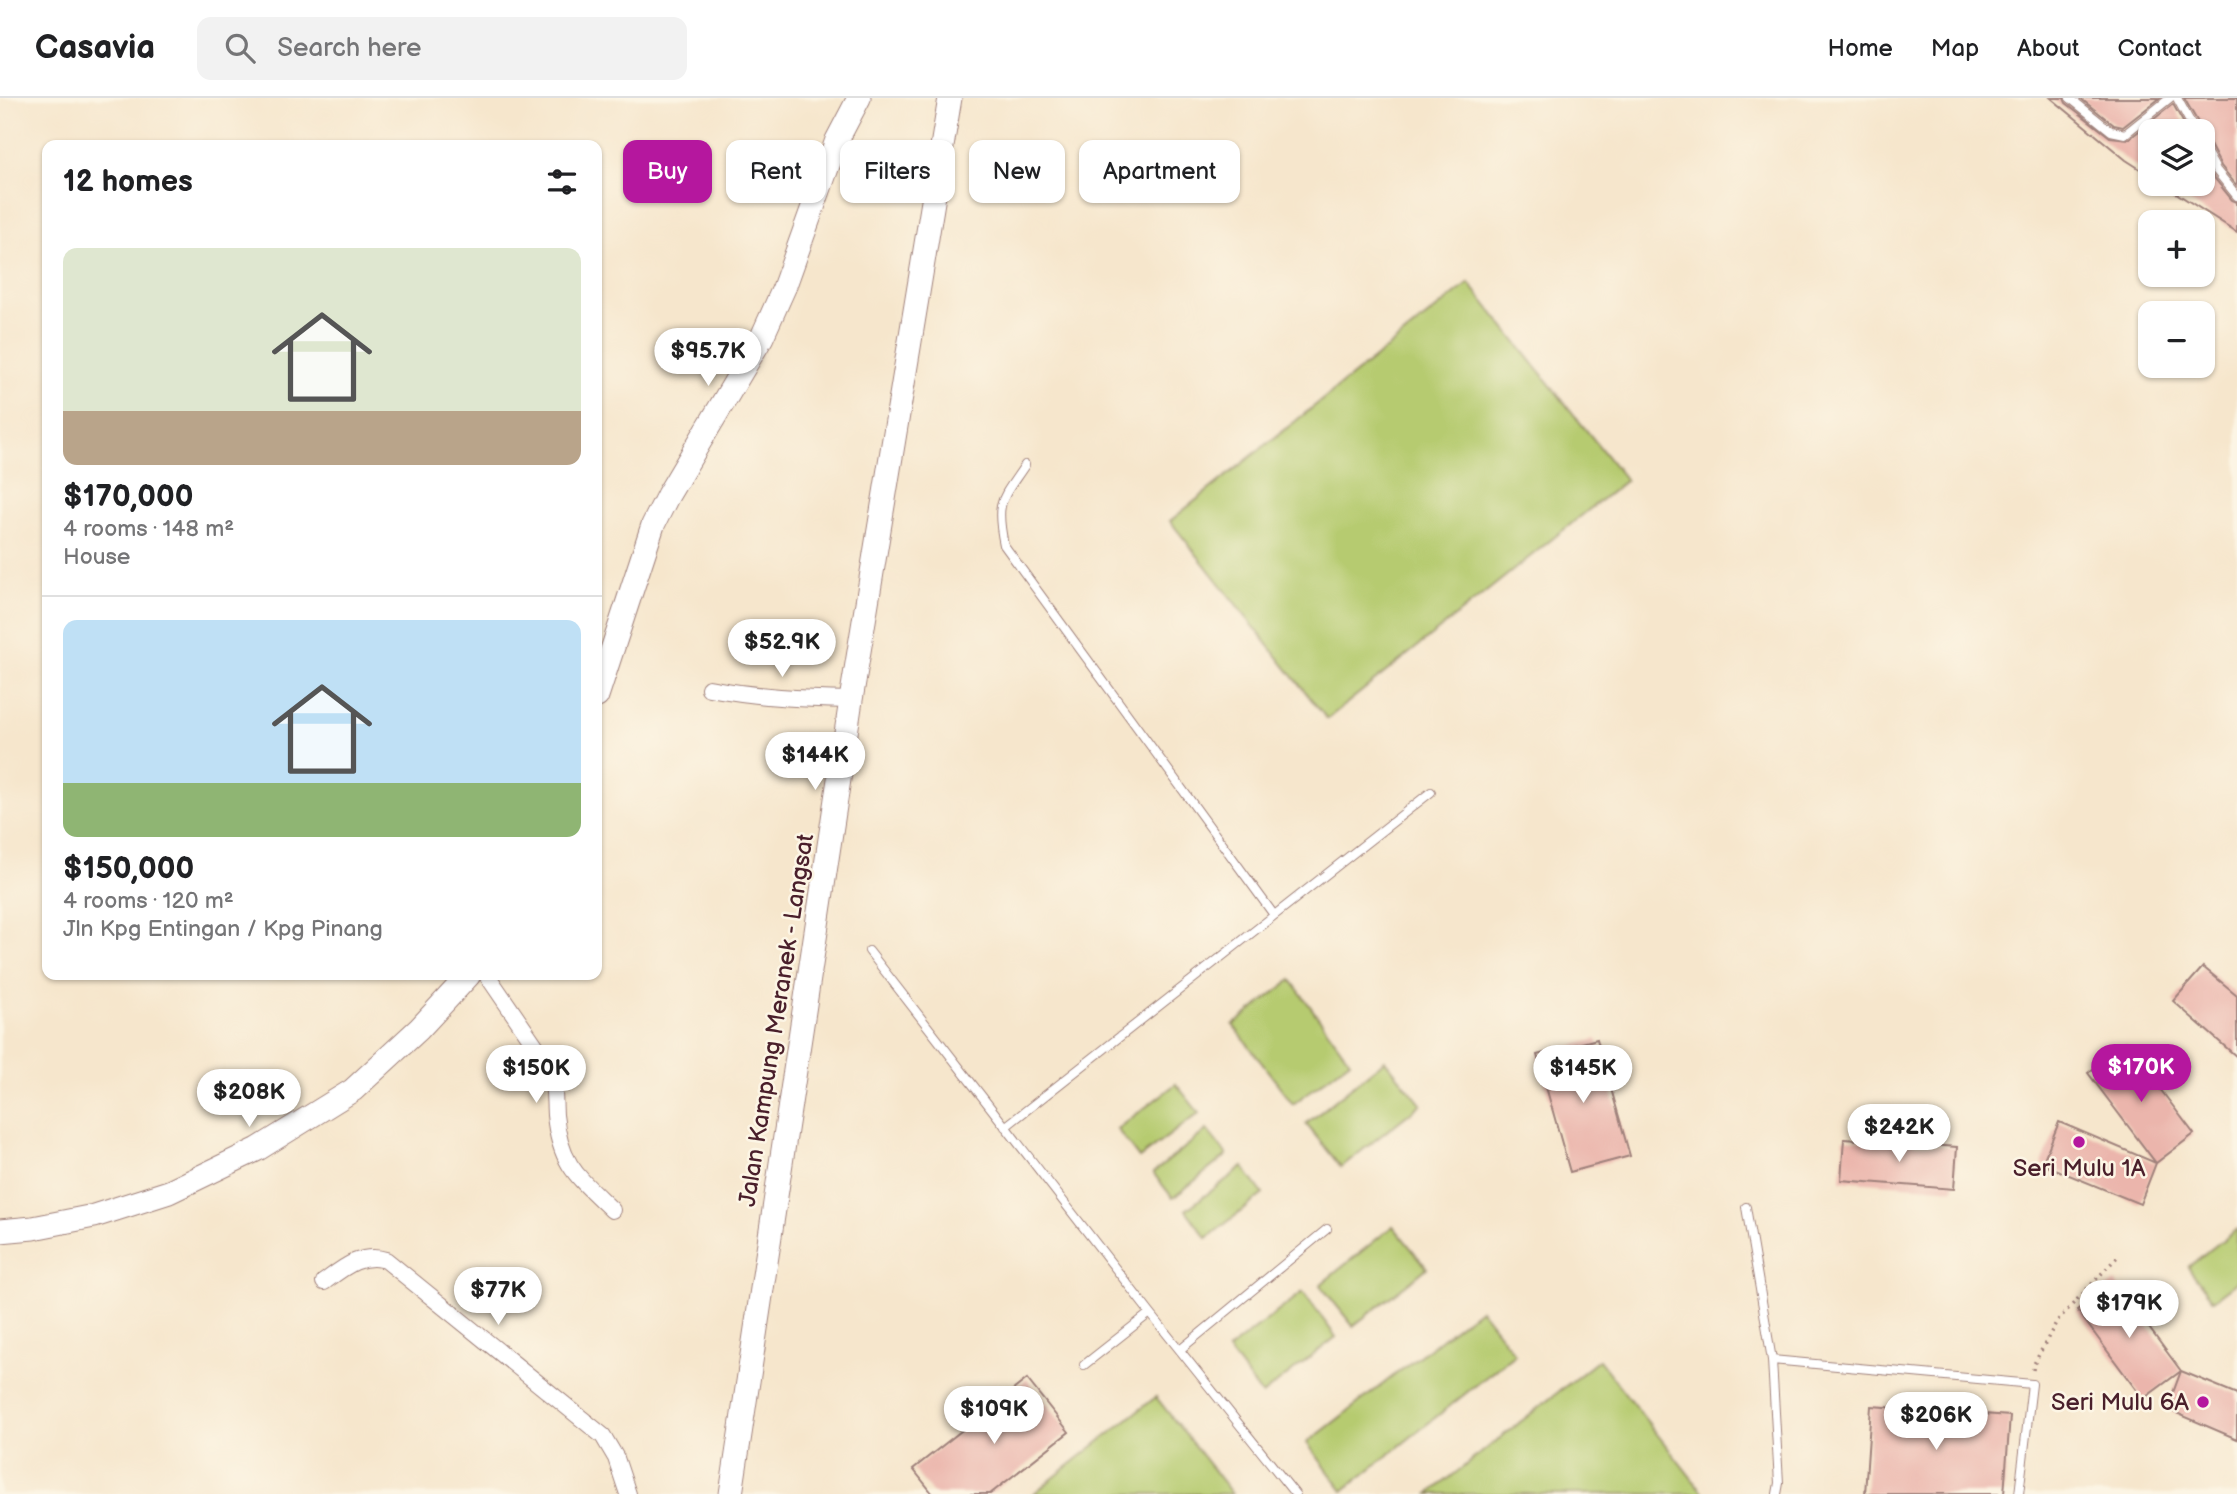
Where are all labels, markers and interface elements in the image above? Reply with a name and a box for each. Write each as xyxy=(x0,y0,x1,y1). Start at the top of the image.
search box xyxy=(197,17,687,80)
text: Casavia xyxy=(35,28,155,68)
icon: search xyxy=(221,29,259,67)
text: Search here xyxy=(277,33,421,64)
text: Home xyxy=(1828,34,1893,63)
text: Map xyxy=(1931,34,1979,63)
text: About xyxy=(2017,34,2079,63)
text: Contact xyxy=(2117,34,2202,63)
map controls xyxy=(2138,119,2215,378)
button: layers xyxy=(2138,119,2215,196)
chip: Buy xyxy=(623,140,712,203)
chip: Rent xyxy=(726,140,826,203)
chip: Filters xyxy=(840,140,955,203)
chip: New xyxy=(969,140,1065,203)
chip: Apartment xyxy=(1079,140,1240,203)
icon: filters xyxy=(543,163,581,201)
text: 12 homes xyxy=(63,164,193,200)
button: + xyxy=(2138,210,2215,287)
icon: home xyxy=(259,294,385,420)
button: − xyxy=(2138,301,2215,378)
pin: $95.7K xyxy=(651,328,765,388)
text: $95.7K xyxy=(670,337,746,365)
text: $170,000 xyxy=(63,479,193,515)
text: 4 rooms · 148 m² xyxy=(63,515,234,543)
text: House xyxy=(63,543,130,571)
pin: $52.9K xyxy=(725,620,839,679)
text: $52.9K xyxy=(744,628,820,656)
icon: home xyxy=(259,666,385,792)
pin: $144K xyxy=(766,732,864,792)
text: $144K xyxy=(781,741,849,769)
street label: Jalan Kampung Meranek - Langsat xyxy=(733,831,820,1208)
text: $150,000 xyxy=(63,851,194,887)
text: 4 rooms · 120 m² xyxy=(63,887,234,915)
text: Jln Kpg Entingan / Kpg Pinang xyxy=(63,915,383,943)
pin: $170K xyxy=(2092,1044,2190,1104)
pin: $150K xyxy=(487,1046,585,1105)
pin: $145K xyxy=(1534,1046,1632,1105)
text: $170K xyxy=(2107,1053,2175,1081)
text: $150K xyxy=(502,1054,570,1082)
text: $145K xyxy=(1549,1054,1617,1082)
pin: $208K xyxy=(200,1070,298,1129)
text: $208K xyxy=(213,1078,285,1106)
pin: $242K xyxy=(1850,1104,1948,1164)
text: $242K xyxy=(1863,1113,1935,1141)
marker: Seri Mulu 1A xyxy=(2071,1134,2087,1150)
place label: Seri Mulu 1A xyxy=(2013,1154,2146,1183)
pin: $77K xyxy=(457,1268,539,1327)
text: $77K xyxy=(470,1276,526,1304)
pin: $179K xyxy=(2080,1280,2178,1340)
text: $179K xyxy=(2096,1289,2162,1317)
pin: $109K xyxy=(945,1386,1043,1446)
place label: Seri Mulu 6A xyxy=(2051,1388,2189,1417)
pin: $206K xyxy=(1887,1392,1985,1452)
marker: Seri Mulu 6A xyxy=(2195,1394,2211,1410)
text: $109K xyxy=(960,1395,1028,1423)
text: $206K xyxy=(1900,1401,1972,1429)

